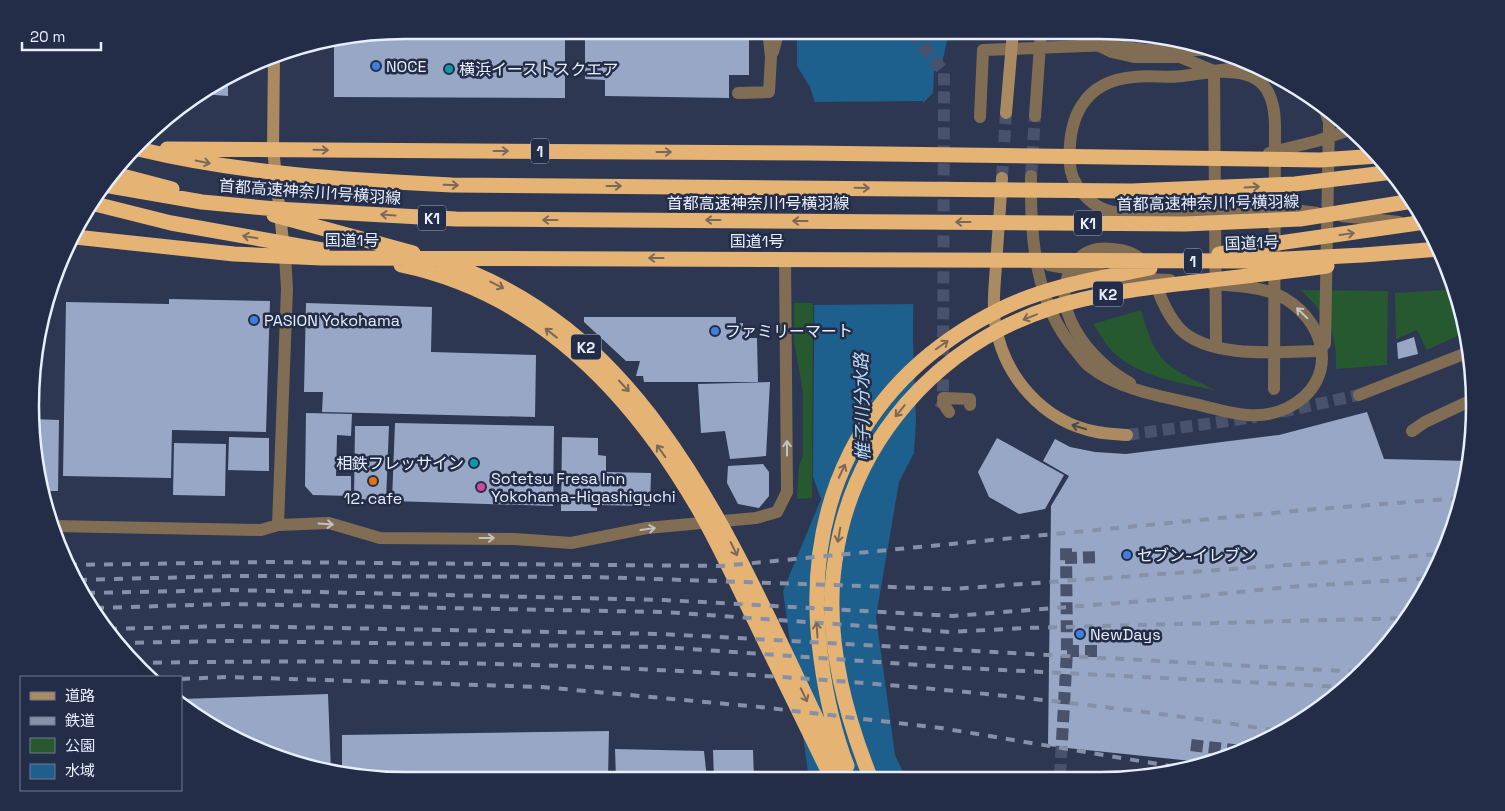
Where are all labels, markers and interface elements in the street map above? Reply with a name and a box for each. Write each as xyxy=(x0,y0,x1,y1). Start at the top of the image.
scale bar xyxy=(22,20,101,52)
text: 20 m xyxy=(30,27,65,46)
place label: NOCE xyxy=(386,56,427,77)
place label: 横浜イーストスクエア xyxy=(459,59,618,80)
marker: NOCE xyxy=(370,60,382,72)
marker: 横浜イーストスクエア xyxy=(443,63,455,75)
road number: 1 xyxy=(531,138,549,164)
one-way arrow xyxy=(312,145,329,155)
one-way arrow xyxy=(492,146,509,156)
one-way arrow xyxy=(655,147,671,157)
one-way arrow xyxy=(194,158,210,168)
street label: 首都高速神奈川1号横羽線 xyxy=(218,175,402,209)
one-way arrow xyxy=(443,180,459,190)
one-way arrow xyxy=(606,181,622,191)
one-way arrow xyxy=(1244,182,1260,191)
one-way arrow xyxy=(854,183,870,193)
street label: 首都高速神奈川1号横羽線 xyxy=(1116,191,1300,215)
street label: 首都高速神奈川1号横羽線 xyxy=(667,193,849,214)
road number: K1 xyxy=(418,206,446,230)
one-way arrow xyxy=(380,210,396,220)
road number: K1 xyxy=(1074,210,1102,236)
one-way arrow xyxy=(542,215,558,225)
one-way arrow xyxy=(705,215,721,225)
one-way arrow xyxy=(793,216,809,226)
one-way arrow xyxy=(955,217,972,227)
one-way arrow xyxy=(1339,229,1355,239)
street label: 国道1号 xyxy=(325,230,379,251)
street label: 国道1号 xyxy=(730,231,784,252)
one-way arrow xyxy=(242,232,258,242)
street label: 国道1号 xyxy=(1224,232,1280,254)
road number: 1 xyxy=(1184,248,1202,274)
one-way arrow xyxy=(648,253,664,263)
one-way arrow xyxy=(490,280,505,290)
road number: K2 xyxy=(1093,282,1123,306)
one-way arrow xyxy=(1296,307,1309,319)
place label: PASION Yokohama xyxy=(264,310,400,331)
one-way arrow xyxy=(1022,313,1037,322)
marker: PASION Yokohama xyxy=(248,314,260,326)
place label: ファミリーマート xyxy=(725,321,853,342)
marker: ファミリーマート xyxy=(709,325,721,337)
one-way arrow xyxy=(545,328,558,339)
road number: K2 xyxy=(571,334,601,360)
one-way arrow xyxy=(934,340,948,350)
water label: 帷子川分水路 xyxy=(850,351,874,461)
one-way arrow xyxy=(618,379,630,392)
one-way arrow xyxy=(894,404,905,417)
one-way arrow xyxy=(1072,422,1088,431)
one-way arrow xyxy=(782,440,792,456)
one-way arrow xyxy=(656,445,667,459)
place label: 相鉄フレッサイン xyxy=(336,453,464,474)
marker: 相鉄フレッサイン xyxy=(468,457,480,469)
one-way arrow xyxy=(838,464,847,479)
place label: Sotetsu Fresa Inn Yokohama-Higashiguchi xyxy=(491,468,676,507)
marker: 12. cafe xyxy=(367,475,379,487)
marker: Sotetsu Fresa Inn Yokohama-Higashiguchi xyxy=(475,481,487,493)
place label: 12. cafe xyxy=(344,488,402,509)
one-way arrow xyxy=(318,519,334,528)
one-way arrow xyxy=(639,524,655,534)
one-way arrow xyxy=(834,527,844,543)
one-way arrow xyxy=(478,533,494,543)
one-way arrow xyxy=(729,541,739,556)
place label: セブン-イレブン xyxy=(1137,545,1256,566)
marker: セブン-イレブン xyxy=(1121,549,1133,561)
one-way arrow xyxy=(813,622,822,638)
place label: NewDays xyxy=(1090,624,1161,645)
marker: NewDays xyxy=(1074,628,1086,640)
legend xyxy=(20,676,182,791)
text: 道路 xyxy=(65,686,95,705)
one-way arrow xyxy=(800,687,810,702)
text: 鉄道 xyxy=(65,711,95,730)
text: 公園 xyxy=(65,736,95,755)
text: 水域 xyxy=(65,761,95,780)

